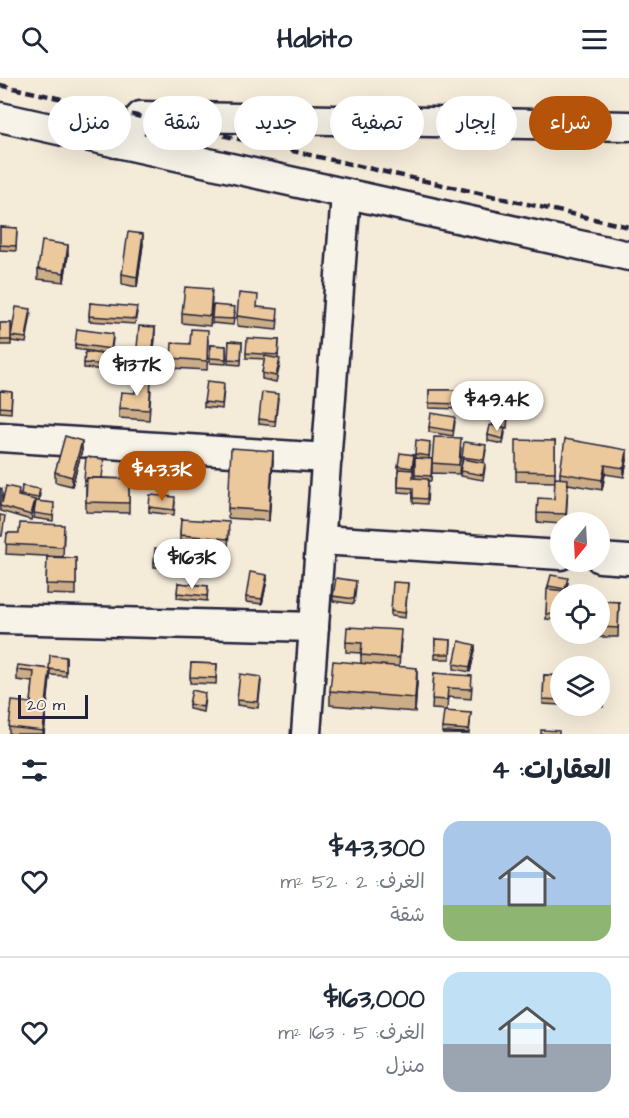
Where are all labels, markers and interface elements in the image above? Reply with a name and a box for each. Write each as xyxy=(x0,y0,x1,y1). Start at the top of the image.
text: Habito xyxy=(277,20,352,58)
icon: search xyxy=(18,23,51,56)
icon: menu xyxy=(578,23,611,56)
chip: منزل xyxy=(48,96,131,150)
chip: شقة xyxy=(143,96,222,150)
chip: جديد xyxy=(234,96,318,150)
chip: تصفية xyxy=(330,96,424,150)
chip: إيجار xyxy=(436,96,517,150)
chip: شراء xyxy=(529,96,612,150)
pin: $137K xyxy=(95,346,179,397)
text: $137K xyxy=(113,351,161,379)
pin: $49.4K xyxy=(448,381,546,432)
text: $49.4K xyxy=(465,386,529,414)
pin: $43.3K xyxy=(113,451,211,502)
text: $43.3K xyxy=(132,456,192,484)
north arrow xyxy=(550,512,610,572)
map controls xyxy=(550,512,610,716)
pin: $163K xyxy=(150,539,234,590)
text: $163K xyxy=(168,544,216,572)
button: locate xyxy=(550,584,610,644)
button: layers xyxy=(550,656,610,716)
scale bar xyxy=(18,692,88,720)
text: 20 m xyxy=(27,694,65,716)
text: العقارات: 4 xyxy=(491,752,611,788)
icon: filters xyxy=(18,754,51,787)
text: $43,300 xyxy=(329,830,425,866)
icon: home xyxy=(491,845,563,917)
icon: heart xyxy=(18,865,51,898)
text: الغرف: 2 · 52 m² xyxy=(281,868,425,896)
text: شقة xyxy=(390,901,425,929)
text: $163,000 xyxy=(324,981,425,1017)
icon: home xyxy=(491,996,563,1068)
icon: heart xyxy=(18,1016,51,1049)
text: الغرف: 5 · 163 m² xyxy=(278,1019,425,1047)
text: منزل xyxy=(386,1052,425,1080)

